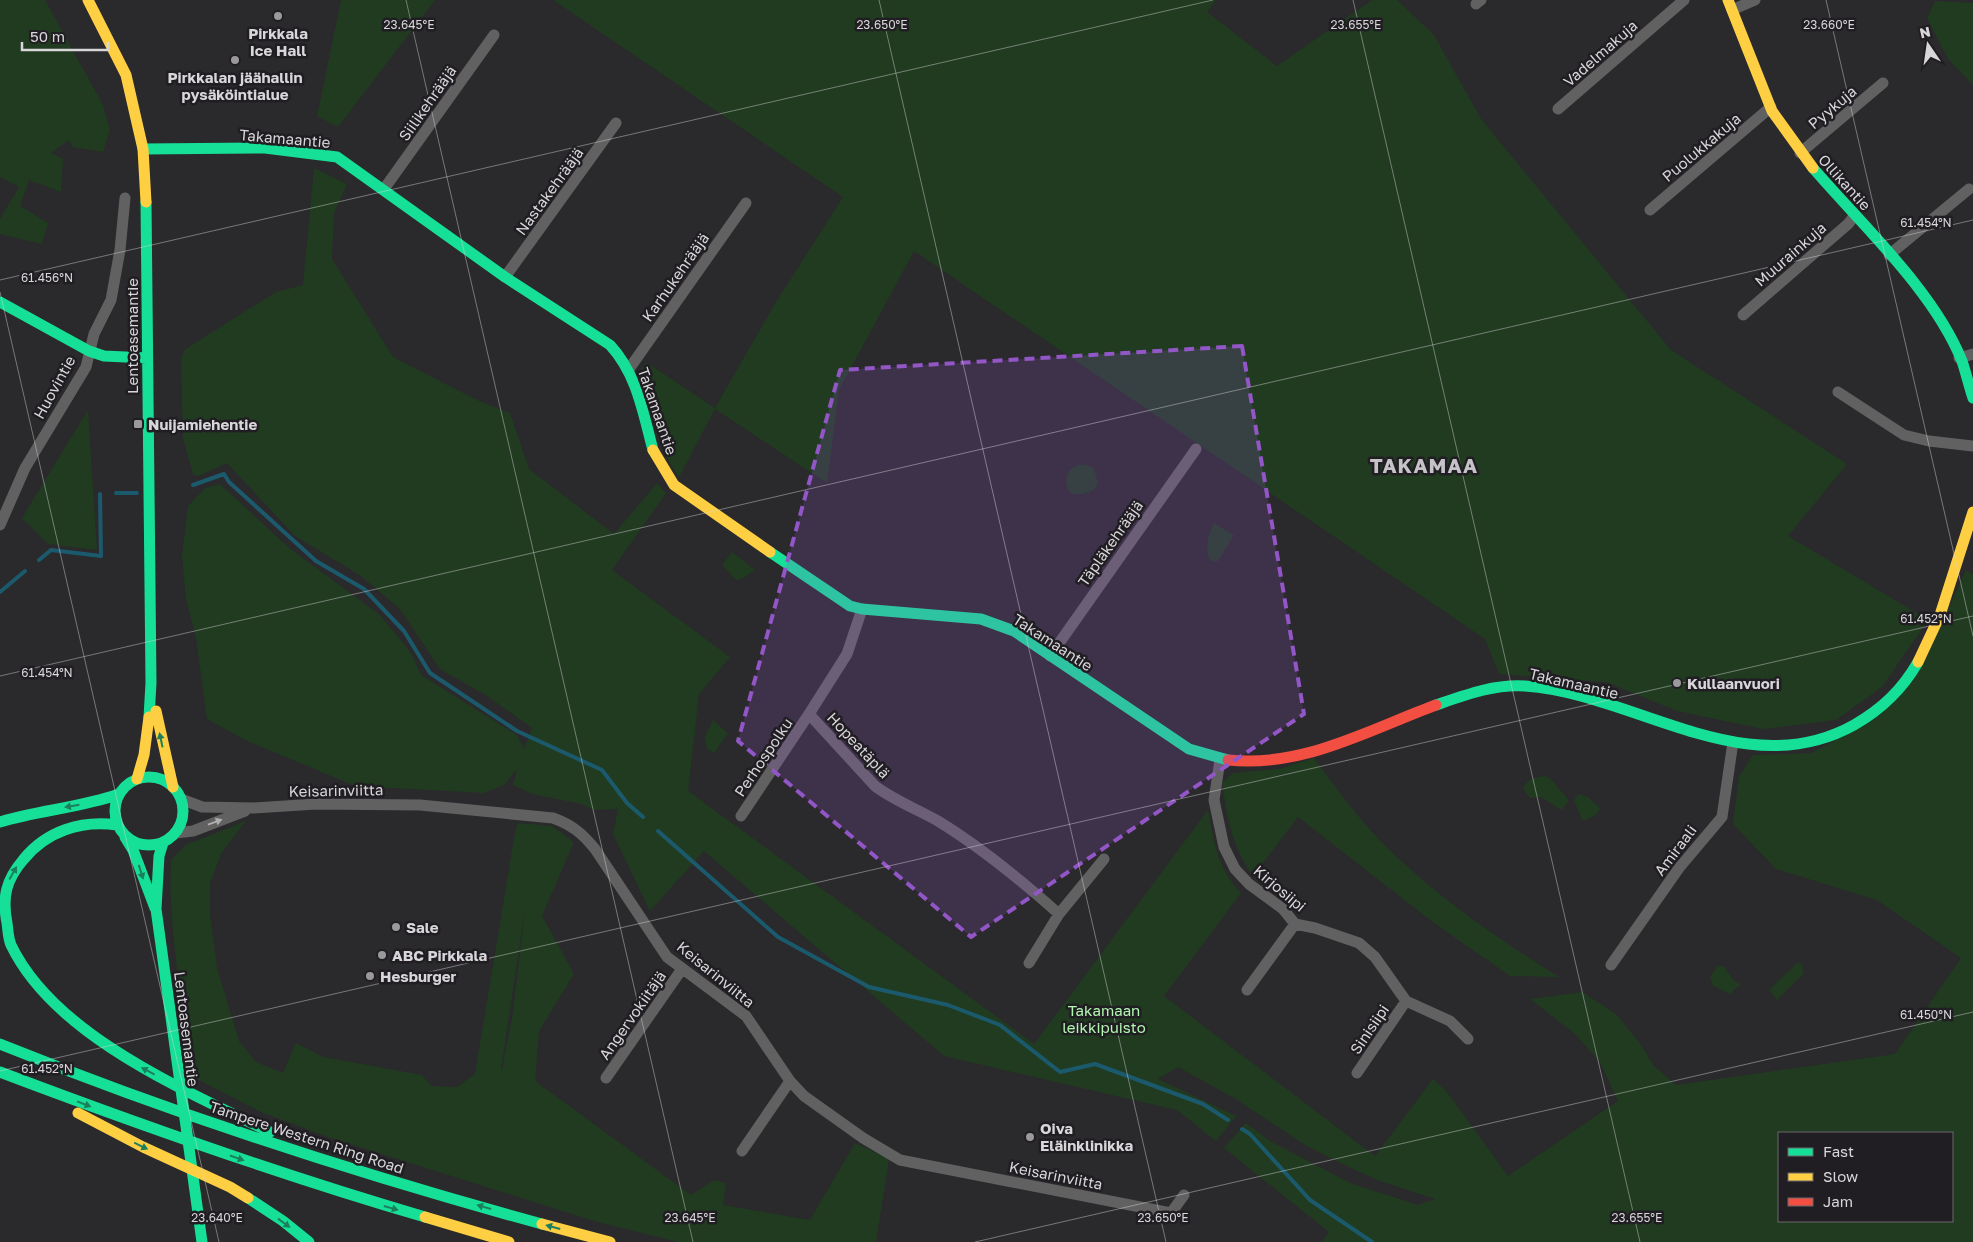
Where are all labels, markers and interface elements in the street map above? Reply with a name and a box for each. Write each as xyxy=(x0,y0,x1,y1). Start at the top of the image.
marker: Pirkkala Ice Hall xyxy=(272,10,284,22)
street label: Vadelmakuja xyxy=(1559,16,1641,90)
text: 23.645°E xyxy=(383,17,435,32)
text: 23.650°E xyxy=(856,17,908,32)
text: 23.655°E xyxy=(1331,17,1381,32)
text: 23.660°E xyxy=(1803,17,1855,32)
scale bar xyxy=(22,20,109,52)
north arrow xyxy=(1903,20,1953,70)
text: N xyxy=(1918,22,1932,41)
place label: Pirkkala Ice Hall xyxy=(248,24,308,59)
text: 50 m xyxy=(30,27,65,45)
marker: Pirkkalan jäähallin pysäköintialue xyxy=(229,54,241,66)
street label: Siilikehrääjä xyxy=(394,62,460,144)
place label: Pirkkalan jäähallin pysäköintialue xyxy=(167,68,303,103)
street label: Pyykuja xyxy=(1804,82,1860,132)
street label: Puolukkakuja xyxy=(1658,109,1744,185)
street label: Takamaantie xyxy=(239,125,332,151)
street label: Nastakehrääjä xyxy=(511,144,587,238)
street label: Ollikantie xyxy=(1815,150,1875,214)
text: 61.454°N xyxy=(1900,215,1952,230)
street label: Muurainkuja xyxy=(1751,218,1829,290)
street label: Karhukehrääjä xyxy=(638,229,712,325)
text: 61.456°N xyxy=(21,270,73,285)
street label: Lentoasemantie xyxy=(123,278,141,394)
street label: Huovintie xyxy=(29,352,79,422)
street label: Takamaantie xyxy=(635,365,681,457)
place label: Nuijamiehentie xyxy=(148,415,257,433)
marker: Nuijamiehentie xyxy=(132,418,144,430)
district label: TAKAMAA xyxy=(1370,453,1478,477)
street label: Täpläkehrääjä xyxy=(1074,497,1146,589)
street label: Takamaantie xyxy=(1010,610,1096,675)
text: 61.452°N xyxy=(1900,611,1952,626)
street label: Takamaantie xyxy=(1528,664,1621,702)
text: 61.454°N xyxy=(21,665,73,680)
place label: Kullaanvuori xyxy=(1687,674,1780,692)
marker: Kullaanvuori xyxy=(1671,677,1683,689)
street label: Hopeatäplä xyxy=(824,708,894,782)
street label: Perhospolku xyxy=(730,714,796,800)
one-way arrow xyxy=(157,732,165,747)
street label: Keisarinviitta xyxy=(288,780,384,800)
one-way arrow xyxy=(63,802,79,810)
one-way arrow xyxy=(208,818,223,826)
street label: Amiraali xyxy=(1650,821,1700,879)
street label: Kirjosiipi xyxy=(1250,861,1310,915)
one-way arrow xyxy=(137,865,145,880)
one-way arrow xyxy=(9,867,18,880)
place label: Sale xyxy=(406,918,439,936)
marker: Sale xyxy=(390,921,402,933)
street label: Keisarinviitta xyxy=(674,937,758,1011)
place label: ABC Pirkkala xyxy=(392,946,488,964)
marker: ABC Pirkkala xyxy=(376,949,388,961)
place label: Hesburger xyxy=(380,967,457,985)
street label: Angervokiitäjä xyxy=(595,967,669,1063)
street label: Lentoasemantie xyxy=(171,970,203,1088)
marker: Hesburger xyxy=(364,970,376,982)
park label: Takamaan leikkipuisto xyxy=(1062,1001,1146,1036)
street label: Sinisiipi xyxy=(1346,1001,1392,1057)
text: 61.450°N xyxy=(1900,1007,1952,1022)
text: 61.452°N xyxy=(21,1061,73,1076)
one-way arrow xyxy=(141,1067,155,1075)
street label: Tampere Western Ring Road xyxy=(208,1097,406,1177)
one-way arrow xyxy=(77,1100,91,1108)
place label: Oiva Eläinklinikka xyxy=(1040,1119,1134,1154)
marker: Oiva Eläinklinikka xyxy=(1024,1131,1036,1143)
legend xyxy=(1778,1132,1953,1222)
one-way arrow xyxy=(134,1142,148,1150)
text: Fast xyxy=(1823,1142,1854,1160)
one-way arrow xyxy=(229,1155,244,1162)
street label: Keisarinviitta xyxy=(1008,1157,1104,1193)
text: Slow xyxy=(1823,1167,1858,1185)
text: Jam xyxy=(1823,1192,1853,1210)
one-way arrow xyxy=(476,1203,491,1211)
one-way arrow xyxy=(384,1204,399,1212)
text: 23.640°E xyxy=(191,1210,243,1225)
text: 23.645°E xyxy=(664,1210,716,1225)
text: 23.650°E xyxy=(1137,1210,1189,1225)
text: 23.655°E xyxy=(1612,1210,1662,1225)
one-way arrow xyxy=(277,1217,290,1228)
one-way arrow xyxy=(546,1223,561,1231)

